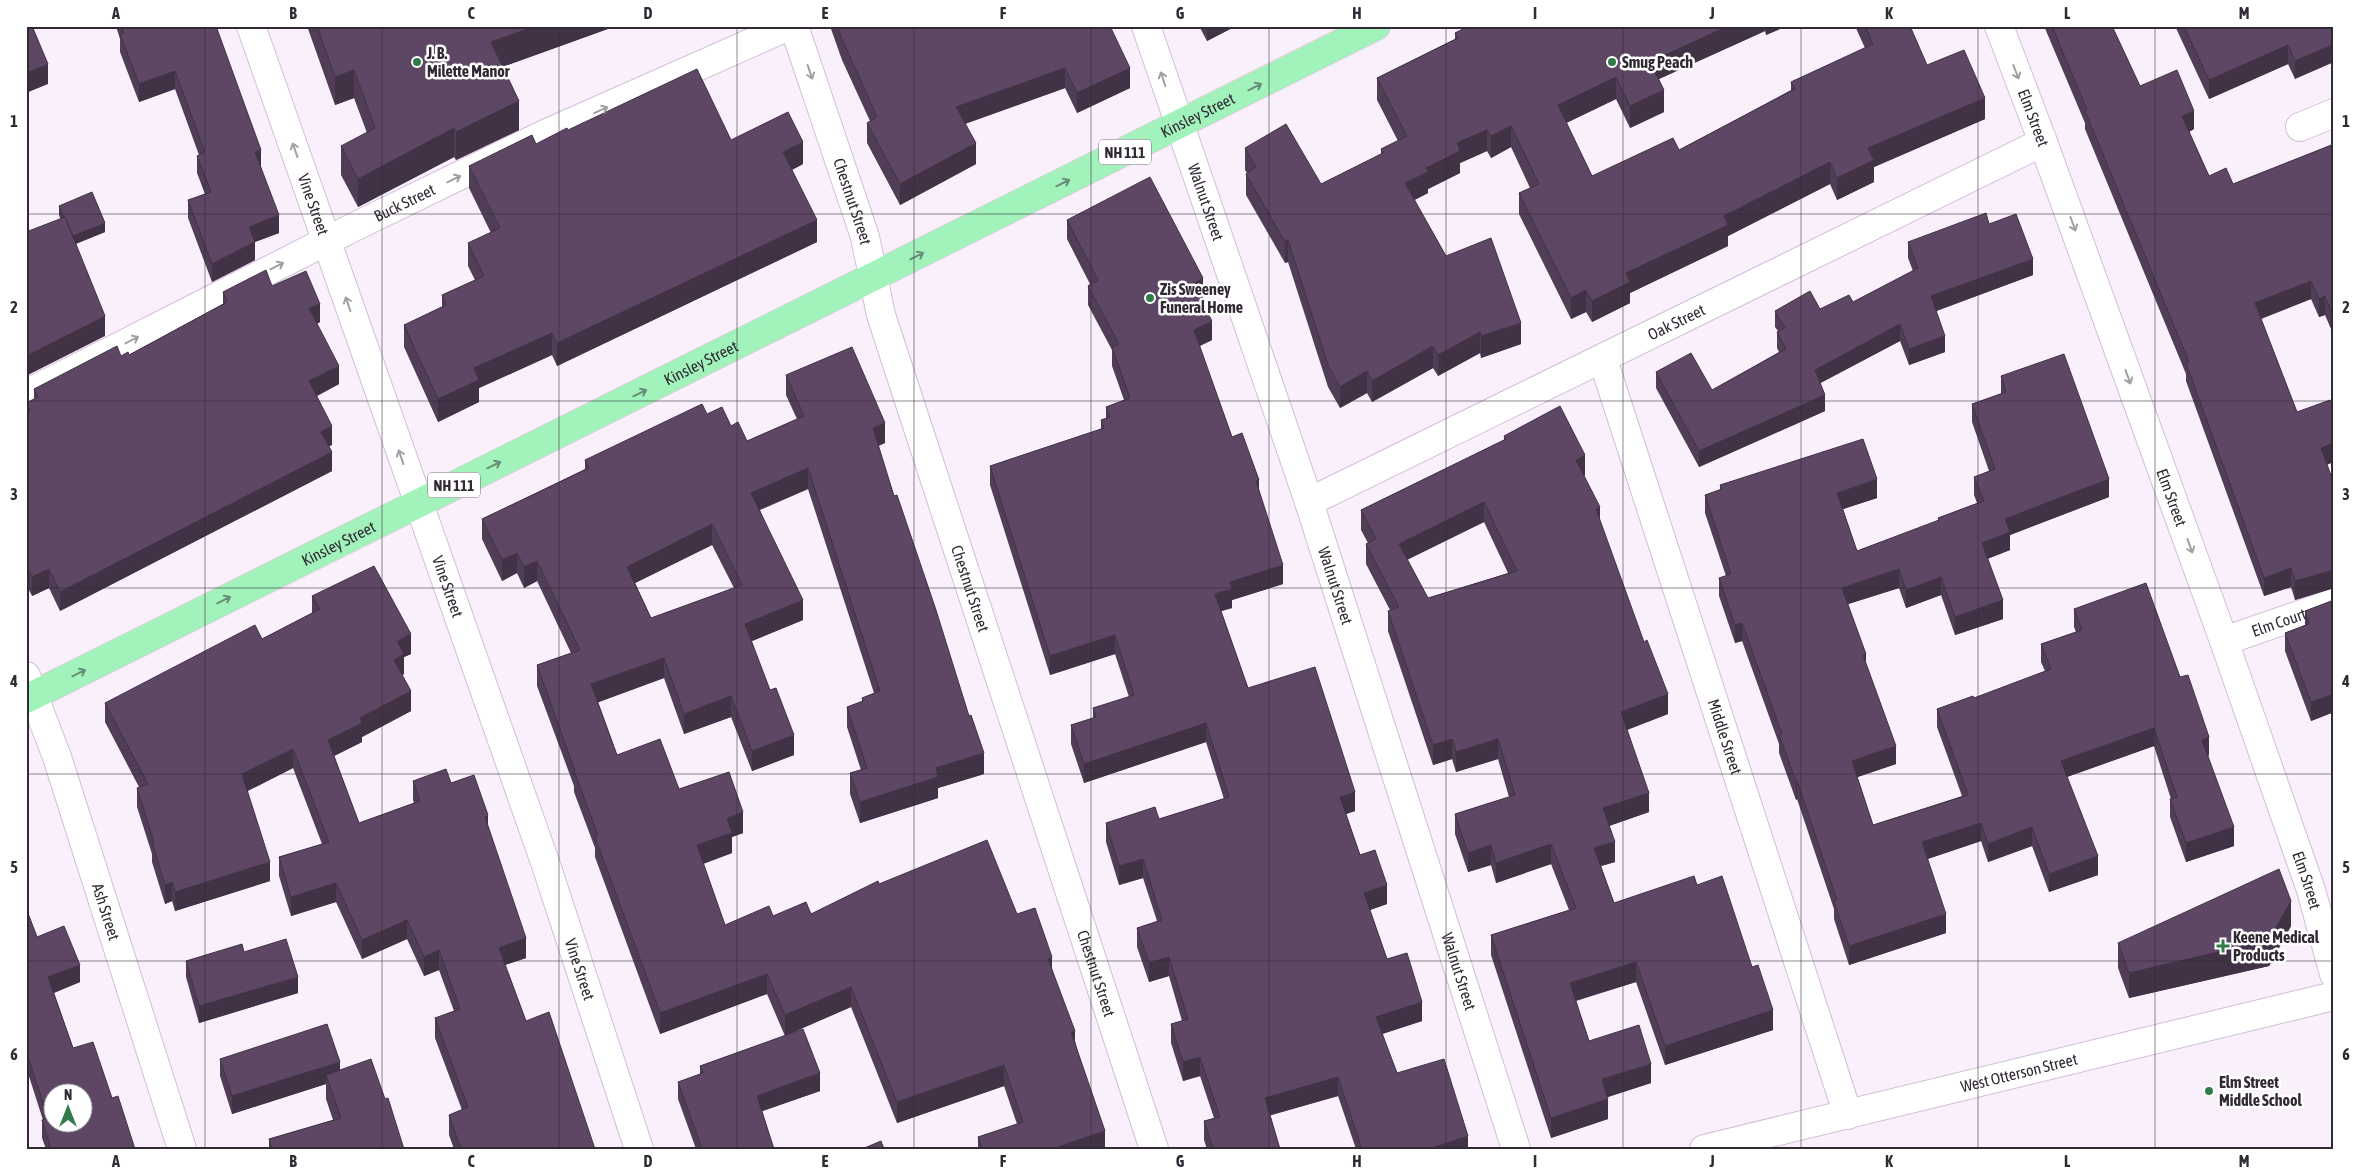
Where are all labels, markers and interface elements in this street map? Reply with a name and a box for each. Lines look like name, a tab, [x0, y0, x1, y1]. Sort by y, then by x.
text: A	[111, 4, 120, 22]
text: B	[289, 4, 297, 22]
text: C	[467, 4, 475, 22]
text: D	[644, 4, 653, 22]
text: E	[822, 4, 829, 22]
text: F	[1000, 4, 1007, 22]
text: G	[1176, 4, 1185, 22]
text: H	[1352, 4, 1362, 22]
text: I	[1533, 4, 1537, 22]
text: J	[1708, 4, 1715, 22]
text: K	[1885, 4, 1893, 22]
text: L	[2064, 4, 2071, 22]
text: M	[2239, 4, 2249, 22]
place label: J. B. Milette Manor	[426, 44, 510, 80]
place label: Smug Peach	[1622, 53, 1693, 71]
marker: J. B. Milette Manor	[411, 56, 423, 68]
marker: Smug Peach	[1606, 56, 1618, 68]
one-way arrow	[806, 64, 815, 80]
one-way arrow	[2012, 64, 2021, 79]
one-way arrow	[1158, 72, 1168, 88]
one-way arrow	[1247, 82, 1262, 91]
street label: Elm Street	[2015, 86, 2053, 149]
street label: Kinsley Street	[1158, 89, 1238, 141]
one-way arrow	[593, 104, 608, 114]
text: 1	[10, 112, 18, 130]
text: 1	[2342, 112, 2350, 130]
road number: NH 111	[1099, 140, 1151, 164]
one-way arrow	[289, 143, 299, 159]
street label: Chestnut Street	[830, 156, 875, 246]
street label: Walnut Street	[1185, 161, 1228, 243]
street label: Vine Street	[295, 171, 333, 238]
one-way arrow	[446, 174, 461, 183]
one-way arrow	[1055, 178, 1070, 187]
street label: Buck Street	[371, 180, 438, 225]
one-way arrow	[2069, 216, 2078, 231]
one-way arrow	[909, 250, 924, 260]
one-way arrow	[269, 261, 284, 270]
place label: Zis Sweeney Funeral Home	[1160, 280, 1243, 316]
marker: Zis Sweeney Funeral Home	[1144, 292, 1156, 304]
one-way arrow	[343, 296, 352, 312]
text: 2	[10, 298, 18, 316]
text: 2	[2342, 298, 2350, 316]
street label: Oak Street	[1645, 300, 1708, 343]
one-way arrow	[124, 335, 139, 344]
street label: Kinsley Street	[661, 337, 741, 389]
one-way arrow	[2124, 369, 2133, 384]
one-way arrow	[632, 388, 647, 397]
one-way arrow	[396, 450, 405, 466]
one-way arrow	[487, 460, 502, 470]
street label: Elm Street	[2153, 466, 2191, 529]
road number: NH 111	[428, 472, 480, 498]
text: 3	[10, 485, 18, 503]
text: 3	[2342, 485, 2350, 503]
street label: Kinsley Street	[298, 517, 379, 569]
one-way arrow	[2186, 538, 2195, 553]
street label: Chestnut Street	[948, 543, 993, 634]
street label: Walnut Street	[1315, 545, 1357, 627]
street label: Vine Street	[429, 553, 467, 620]
one-way arrow	[216, 595, 231, 604]
street label: Elm Court	[2249, 604, 2309, 640]
one-way arrow	[71, 668, 86, 678]
text: 4	[9, 672, 18, 690]
text: 4	[2341, 672, 2350, 690]
street label: Middle Street	[1705, 697, 1746, 777]
street label: Elm Street	[2289, 849, 2325, 911]
text: 5	[10, 858, 18, 876]
text: 5	[2342, 858, 2350, 876]
street label: Ash Street	[89, 881, 124, 943]
street label: Chestnut Street	[1074, 928, 1119, 1019]
place label: Keene Medical Products	[2233, 928, 2320, 964]
street label: Walnut Street	[1438, 930, 1480, 1013]
street label: Vine Street	[562, 936, 599, 1003]
marker: Keene Medical Products	[2217, 940, 2229, 952]
text: 6	[10, 1045, 18, 1063]
text: 6	[2342, 1045, 2350, 1063]
street label: West Otterson Street	[1959, 1050, 2079, 1095]
place label: Elm Street Middle School	[2219, 1073, 2303, 1109]
north arrow	[42, 1082, 92, 1132]
marker: Elm Street Middle School	[2203, 1085, 2215, 1097]
text: N	[64, 1087, 72, 1103]
text: A	[111, 1152, 120, 1170]
text: B	[289, 1152, 297, 1170]
text: C	[467, 1152, 475, 1170]
text: D	[644, 1152, 653, 1170]
text: E	[822, 1152, 829, 1170]
text: F	[1000, 1152, 1007, 1170]
text: G	[1176, 1152, 1185, 1170]
text: H	[1352, 1152, 1362, 1170]
text: I	[1533, 1152, 1537, 1170]
text: J	[1708, 1152, 1715, 1170]
text: K	[1885, 1152, 1893, 1170]
text: L	[2064, 1152, 2071, 1170]
text: M	[2239, 1152, 2249, 1170]

